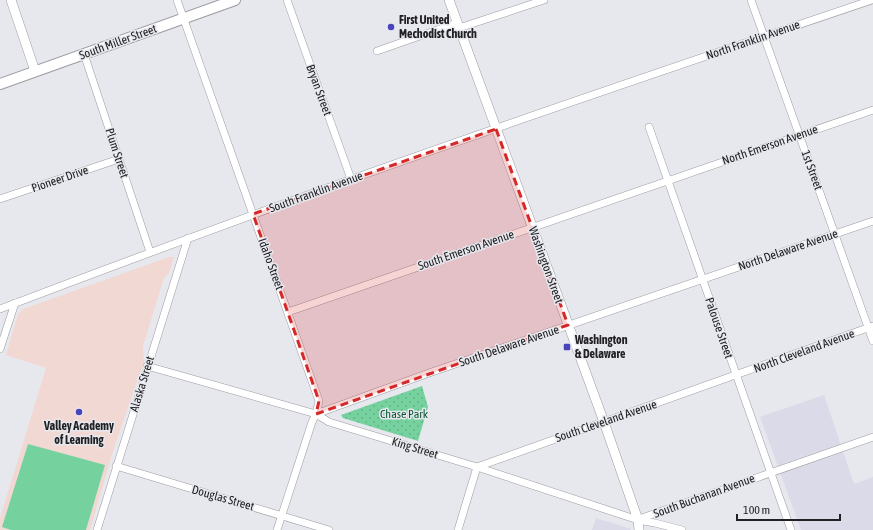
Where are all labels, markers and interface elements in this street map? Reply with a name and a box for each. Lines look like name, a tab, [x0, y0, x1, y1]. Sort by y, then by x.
place label: First United Mechodist Church	[399, 13, 477, 41]
street label: North Franklin Avenue	[704, 17, 802, 63]
street label: South Miller Street	[77, 21, 159, 62]
marker: First United Mechodist Church	[386, 22, 396, 32]
street label: Bryan Street	[303, 62, 335, 118]
street label: North Emerson Avenue	[720, 122, 820, 168]
street label: Plum Street	[102, 126, 132, 180]
street label: 1st Street	[798, 148, 826, 192]
street label: Pioneer Drive	[30, 163, 90, 195]
street label: South Franklin Avenue	[267, 169, 365, 215]
street label: Washington Street	[526, 225, 567, 306]
street label: North Delaware Avenue	[736, 226, 840, 274]
street label: South Emerson Avenue	[416, 227, 516, 273]
street label: Idaho Street	[255, 236, 287, 292]
street label: Palouse Street	[702, 296, 736, 361]
street label: South Delaware Avenue	[457, 322, 561, 370]
street label: North Cleveland Avenue	[752, 326, 856, 376]
place label: Washington & Delaware	[574, 333, 628, 361]
marker: Washington & Delaware	[562, 342, 572, 352]
street label: Alaska Street	[127, 354, 157, 414]
street label: South Cleveland Avenue	[553, 397, 659, 445]
marker: Valley Academy of Learning	[74, 407, 84, 417]
park label: Chase Park	[380, 407, 429, 421]
place label: Valley Academy of Learning	[43, 419, 114, 447]
street label: King Street	[390, 434, 440, 462]
street label: South Buchanan Avenue	[651, 471, 757, 521]
street label: Douglas Street	[190, 482, 256, 514]
scale bar	[737, 496, 840, 522]
text: 100 m	[743, 503, 770, 517]

